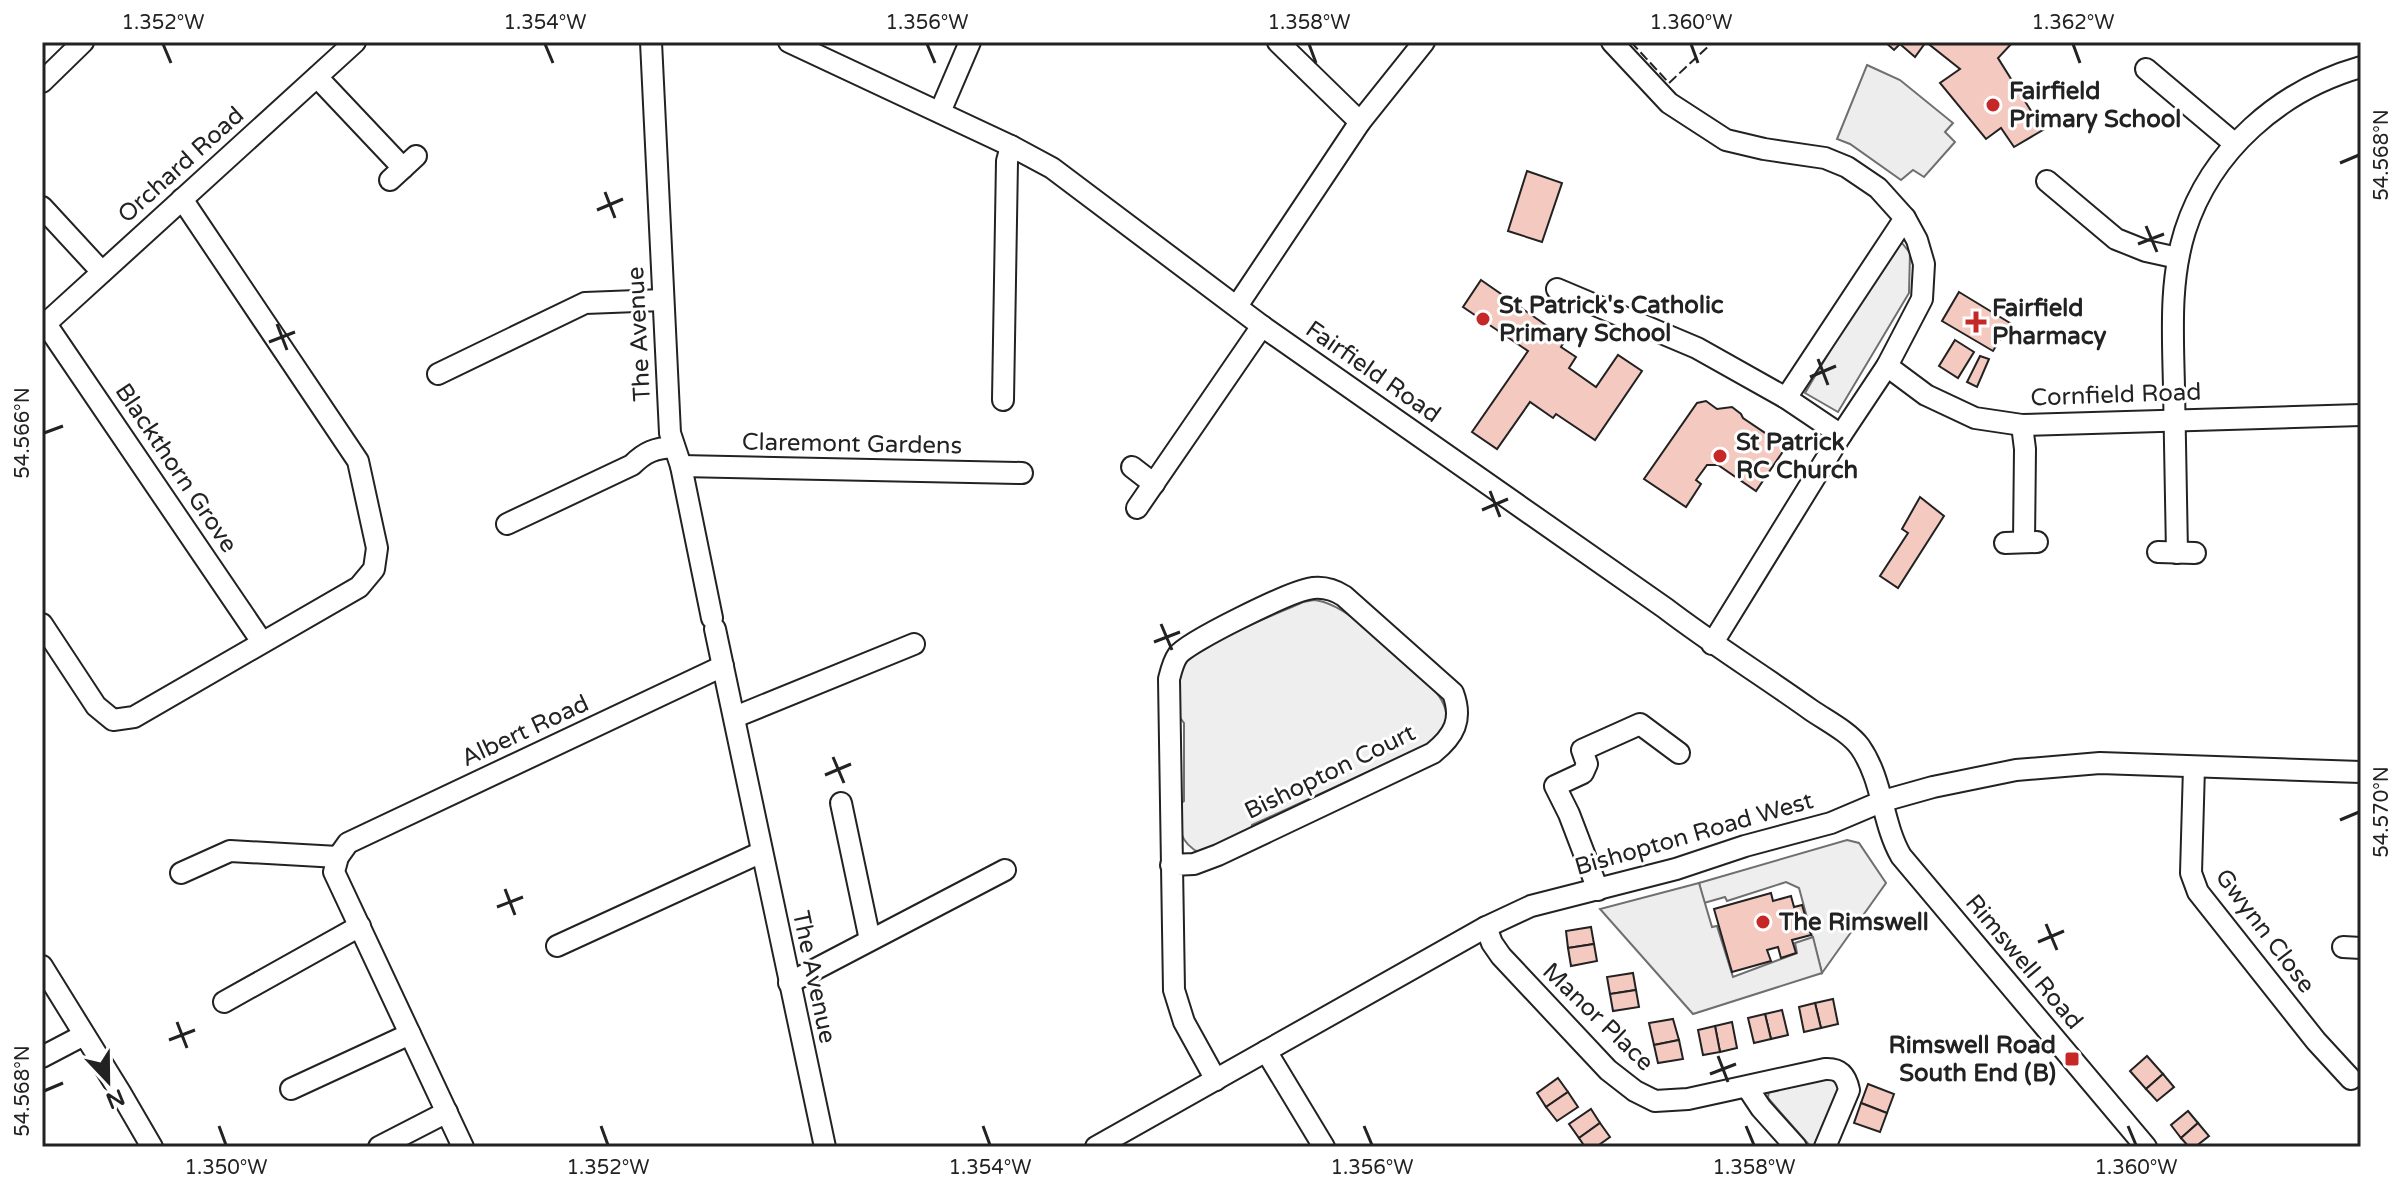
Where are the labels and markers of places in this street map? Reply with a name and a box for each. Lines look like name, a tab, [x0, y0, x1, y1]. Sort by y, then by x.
place label: Fairfield Primary School	[2009, 77, 2181, 134]
marker: Fairfield Primary School	[1984, 96, 2002, 114]
place label: St Patrick's Catholic Primary School	[1499, 291, 1724, 348]
place label: Fairfield Pharmacy	[1992, 294, 2107, 351]
marker: St Patrick's Catholic Primary School	[1474, 310, 1492, 328]
marker: Fairfield Pharmacy	[1967, 313, 1985, 331]
place label: St Patrick RC Church	[1736, 428, 1858, 485]
marker: St Patrick RC Church	[1711, 447, 1729, 465]
place label: The Rimswell	[1778, 908, 1929, 937]
marker: The Rimswell	[1754, 913, 1772, 931]
place label: Rimswell Road South End (B)	[1889, 1031, 2056, 1088]
marker: Rimswell Road South End (B)	[2063, 1050, 2081, 1068]

